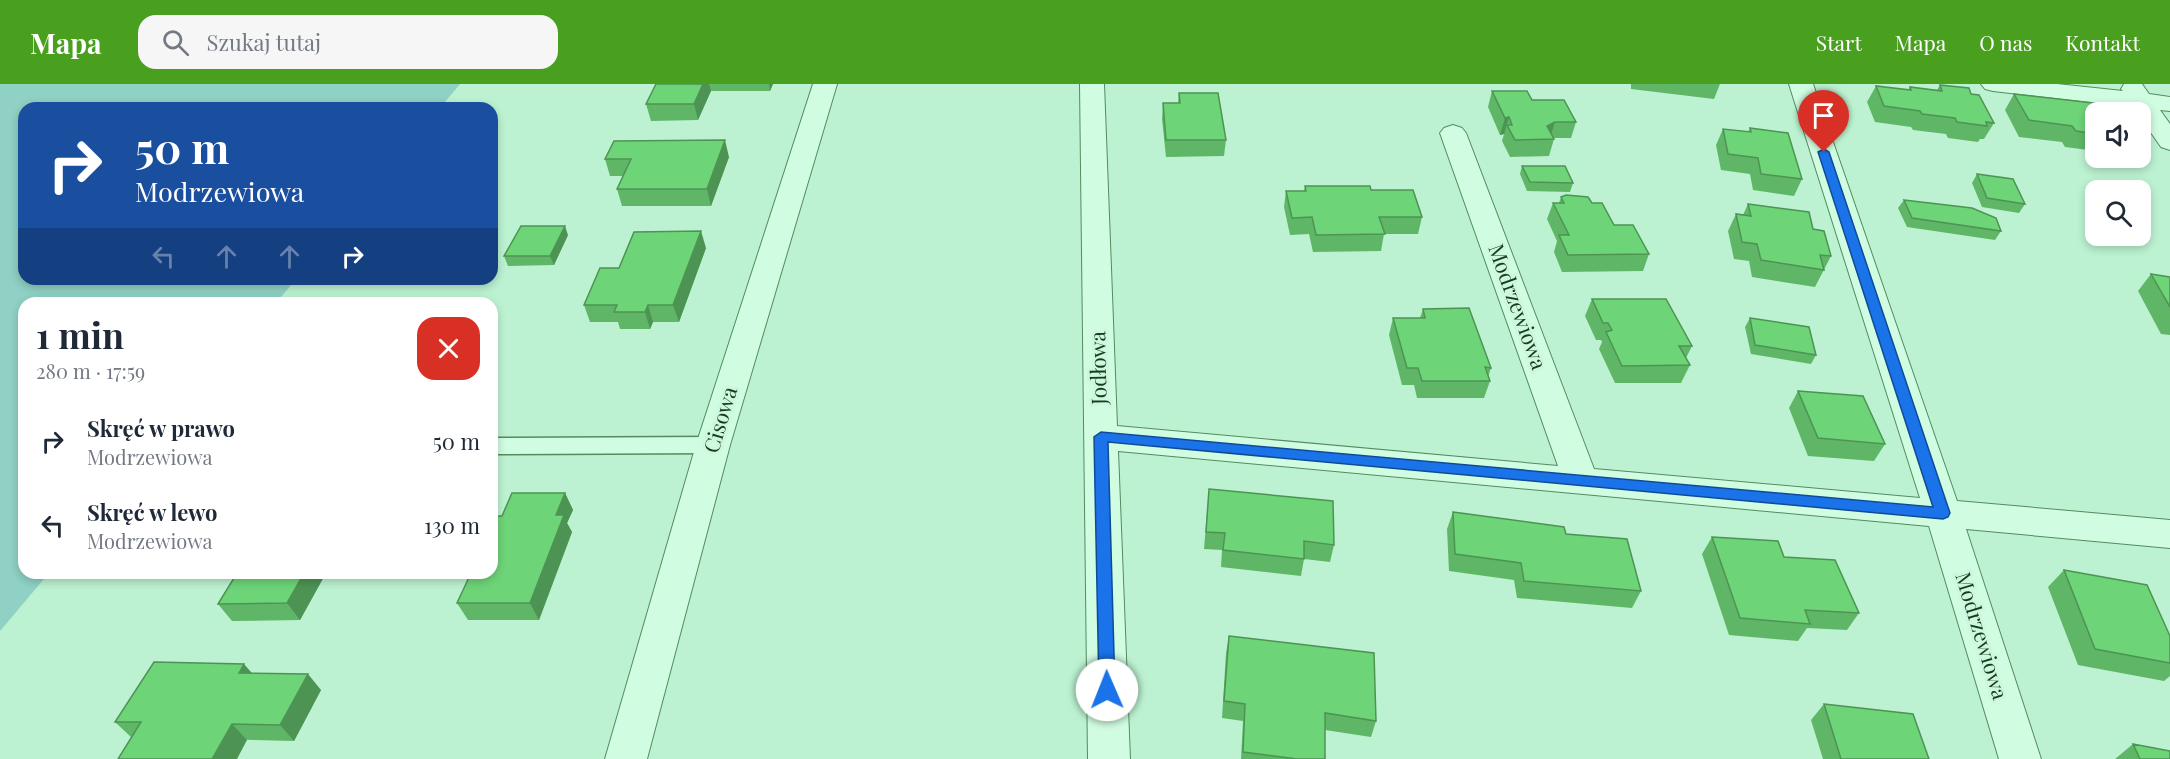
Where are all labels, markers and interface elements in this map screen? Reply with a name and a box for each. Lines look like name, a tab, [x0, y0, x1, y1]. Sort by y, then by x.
search box	[138, 15, 558, 69]
text: Mapa	[30, 24, 102, 61]
icon: search	[159, 26, 192, 59]
text: Szukaj tutaj	[207, 27, 321, 57]
text: Start	[1816, 28, 1862, 56]
text: Mapa	[1895, 28, 1946, 56]
text: O nas	[1979, 28, 2032, 56]
text: Kontakt	[2065, 28, 2140, 56]
pin	[1798, 90, 1849, 152]
icon: arrive	[1807, 99, 1840, 132]
map controls	[2085, 102, 2151, 246]
button: sound	[2085, 102, 2151, 168]
text: 50 m	[135, 119, 229, 175]
icon: right	[36, 126, 114, 204]
text: Modrzewiowa	[135, 173, 304, 209]
button: search	[2085, 180, 2151, 246]
icon: left	[147, 240, 180, 273]
icon: ahead	[210, 240, 243, 273]
icon: ahead	[273, 240, 306, 273]
icon: right	[336, 240, 369, 273]
street label: Modrzewiowa	[1483, 240, 1555, 373]
text: 1 min	[36, 310, 124, 358]
button: close	[417, 317, 480, 380]
street label: Jodłowa	[1082, 330, 1112, 406]
text: 280 m · 17:59	[36, 357, 145, 384]
street label: Cisowa	[696, 382, 743, 456]
text: Skręć w prawo	[87, 413, 235, 443]
icon: right	[36, 425, 69, 458]
text: 50 m	[433, 426, 480, 456]
text: Modrzewiowa	[87, 443, 212, 470]
text: Skręć w lewo	[87, 497, 218, 527]
icon: left	[36, 509, 69, 542]
text: 130 m	[424, 510, 480, 540]
text: Modrzewiowa	[87, 527, 212, 554]
street label: Modrzewiowa	[1950, 568, 2016, 703]
position arrow	[1075, 658, 1139, 722]

